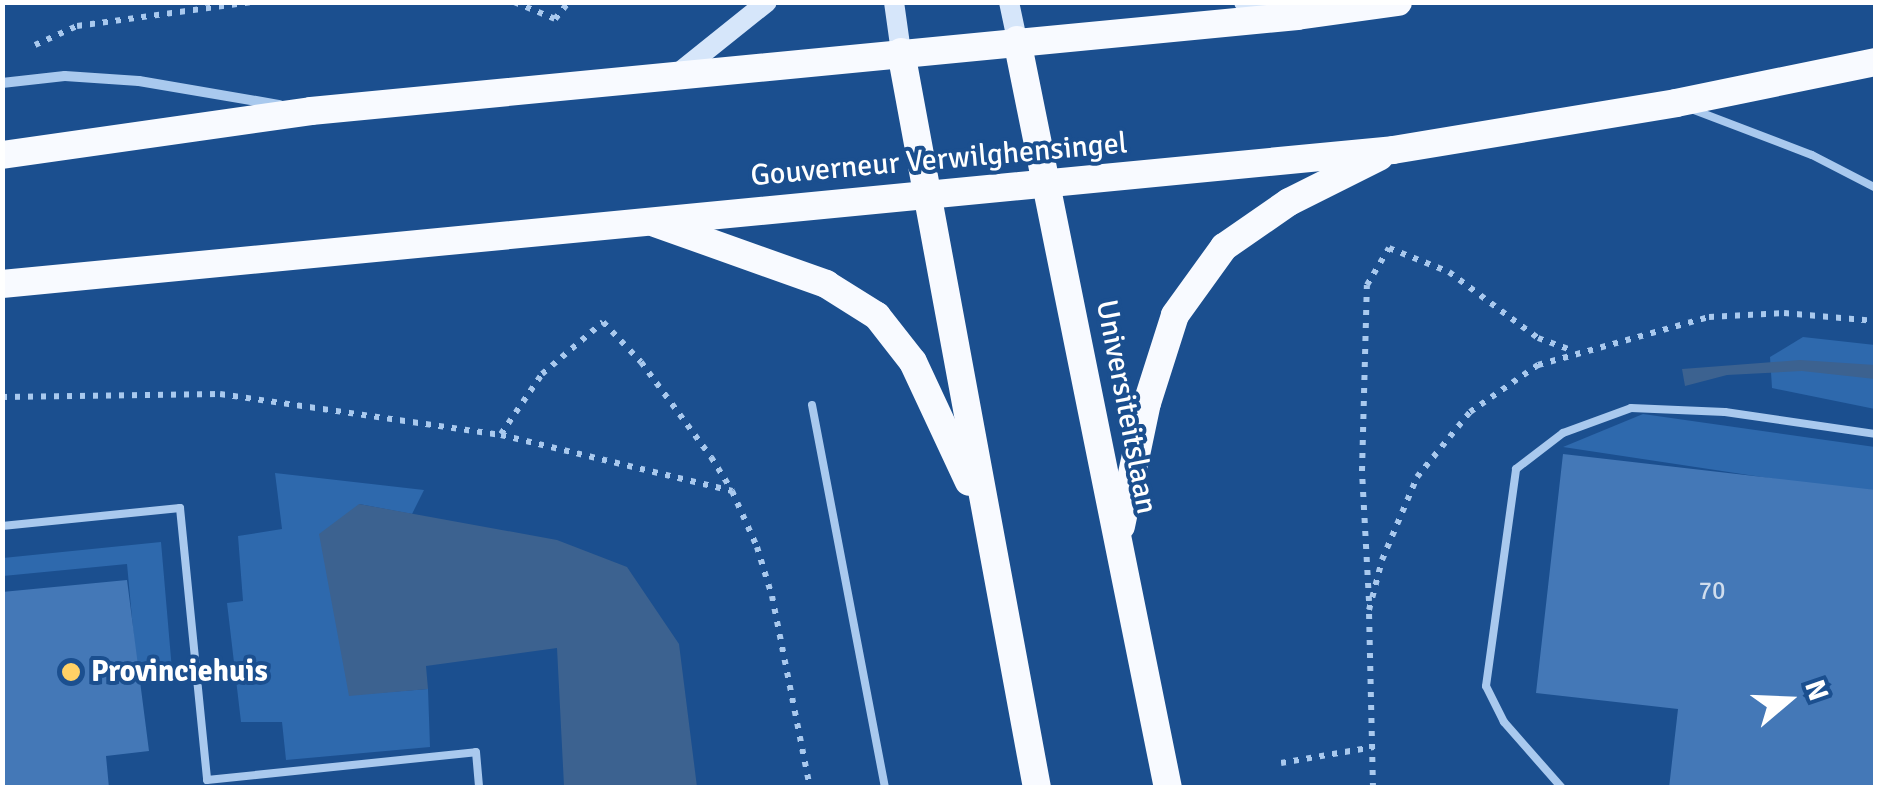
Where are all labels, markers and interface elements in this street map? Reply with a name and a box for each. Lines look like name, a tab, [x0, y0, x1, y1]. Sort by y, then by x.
street label: Gouverneur Verwilghensingel	[749, 126, 1129, 194]
street label: Universiteitslaan	[1088, 297, 1164, 517]
house number: 70	[1699, 576, 1725, 606]
north arrow	[1738, 650, 1838, 750]
place label: Provinciehuis	[91, 654, 268, 690]
marker: Provinciehuis	[60, 661, 82, 683]
text: N	[1797, 675, 1836, 705]

